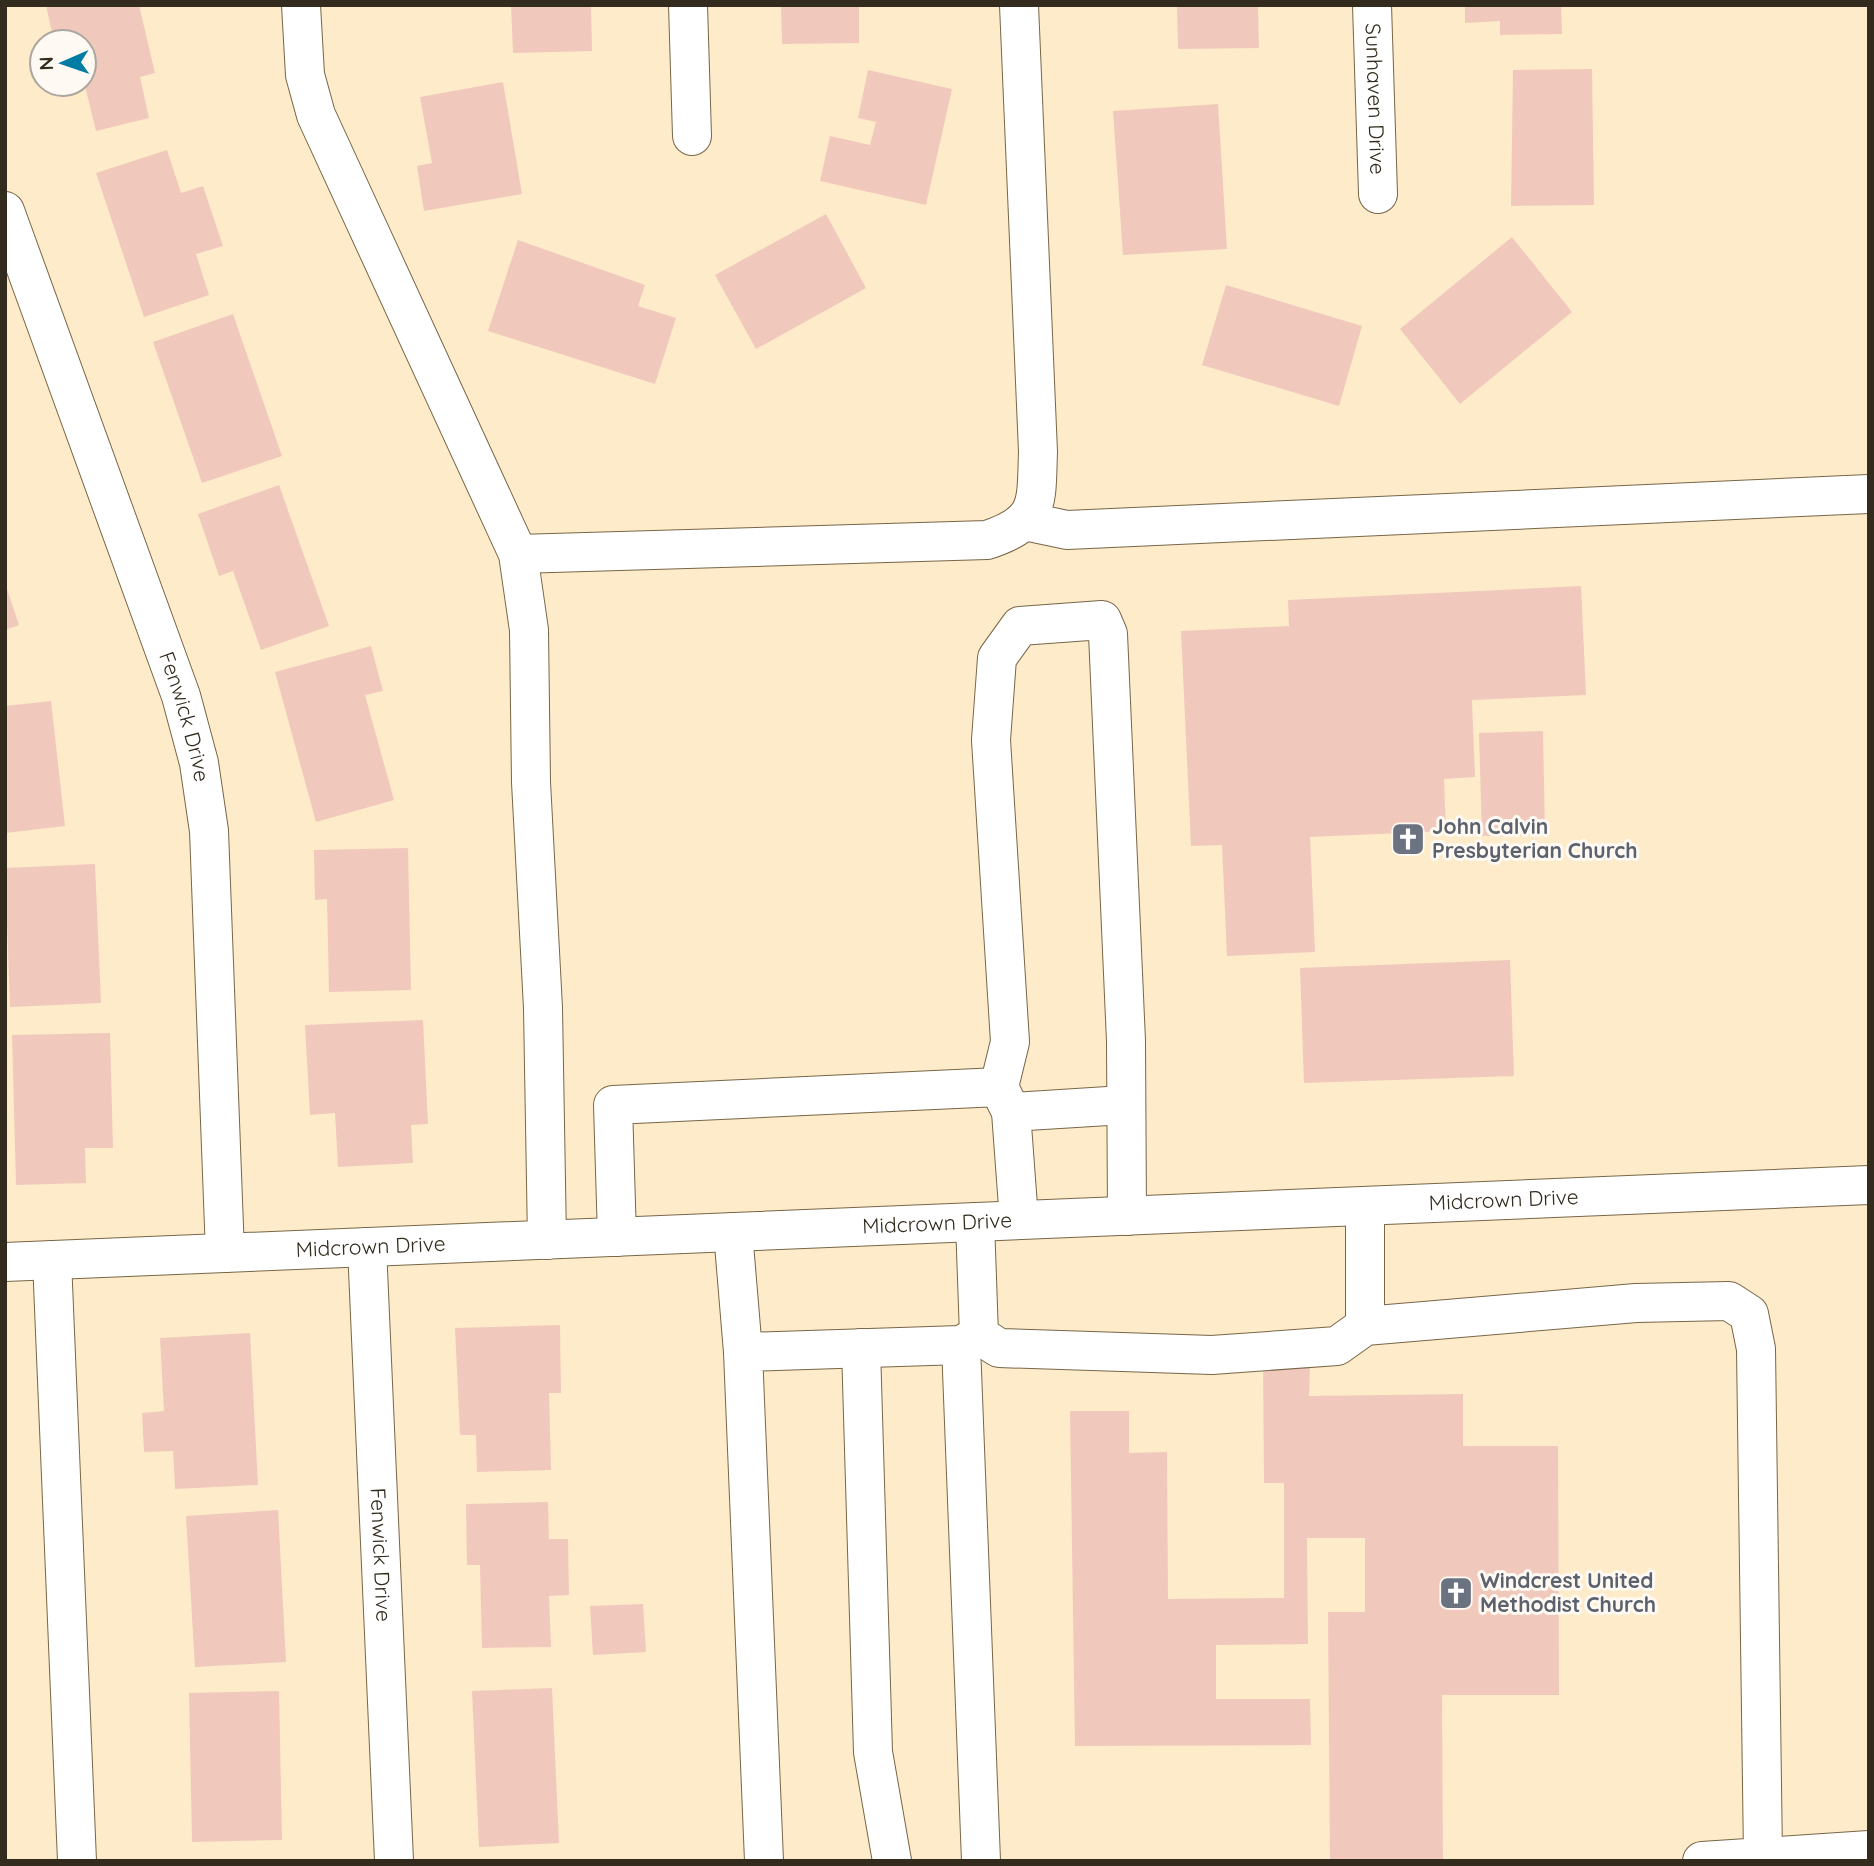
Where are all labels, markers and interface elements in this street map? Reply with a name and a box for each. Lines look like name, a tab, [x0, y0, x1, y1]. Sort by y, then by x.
street label: Sunhaven Drive	[1361, 23, 1391, 175]
north arrow	[28, 28, 98, 98]
text: N	[34, 56, 58, 71]
street label: Fenwick Drive	[154, 648, 216, 783]
place label: John Calvin Presbyterian Church	[1432, 813, 1638, 863]
church icon: John Calvin Presbyterian Church	[1389, 820, 1427, 858]
street label: Midcrown Drive	[1428, 1183, 1579, 1215]
street label: Midcrown Drive	[862, 1206, 1013, 1239]
street label: Midcrown Drive	[295, 1230, 446, 1262]
street label: Fenwick Drive	[366, 1487, 397, 1622]
place label: Windcrest United Methodist Church	[1480, 1567, 1656, 1617]
church icon: Windcrest United Methodist Church	[1437, 1574, 1475, 1612]

